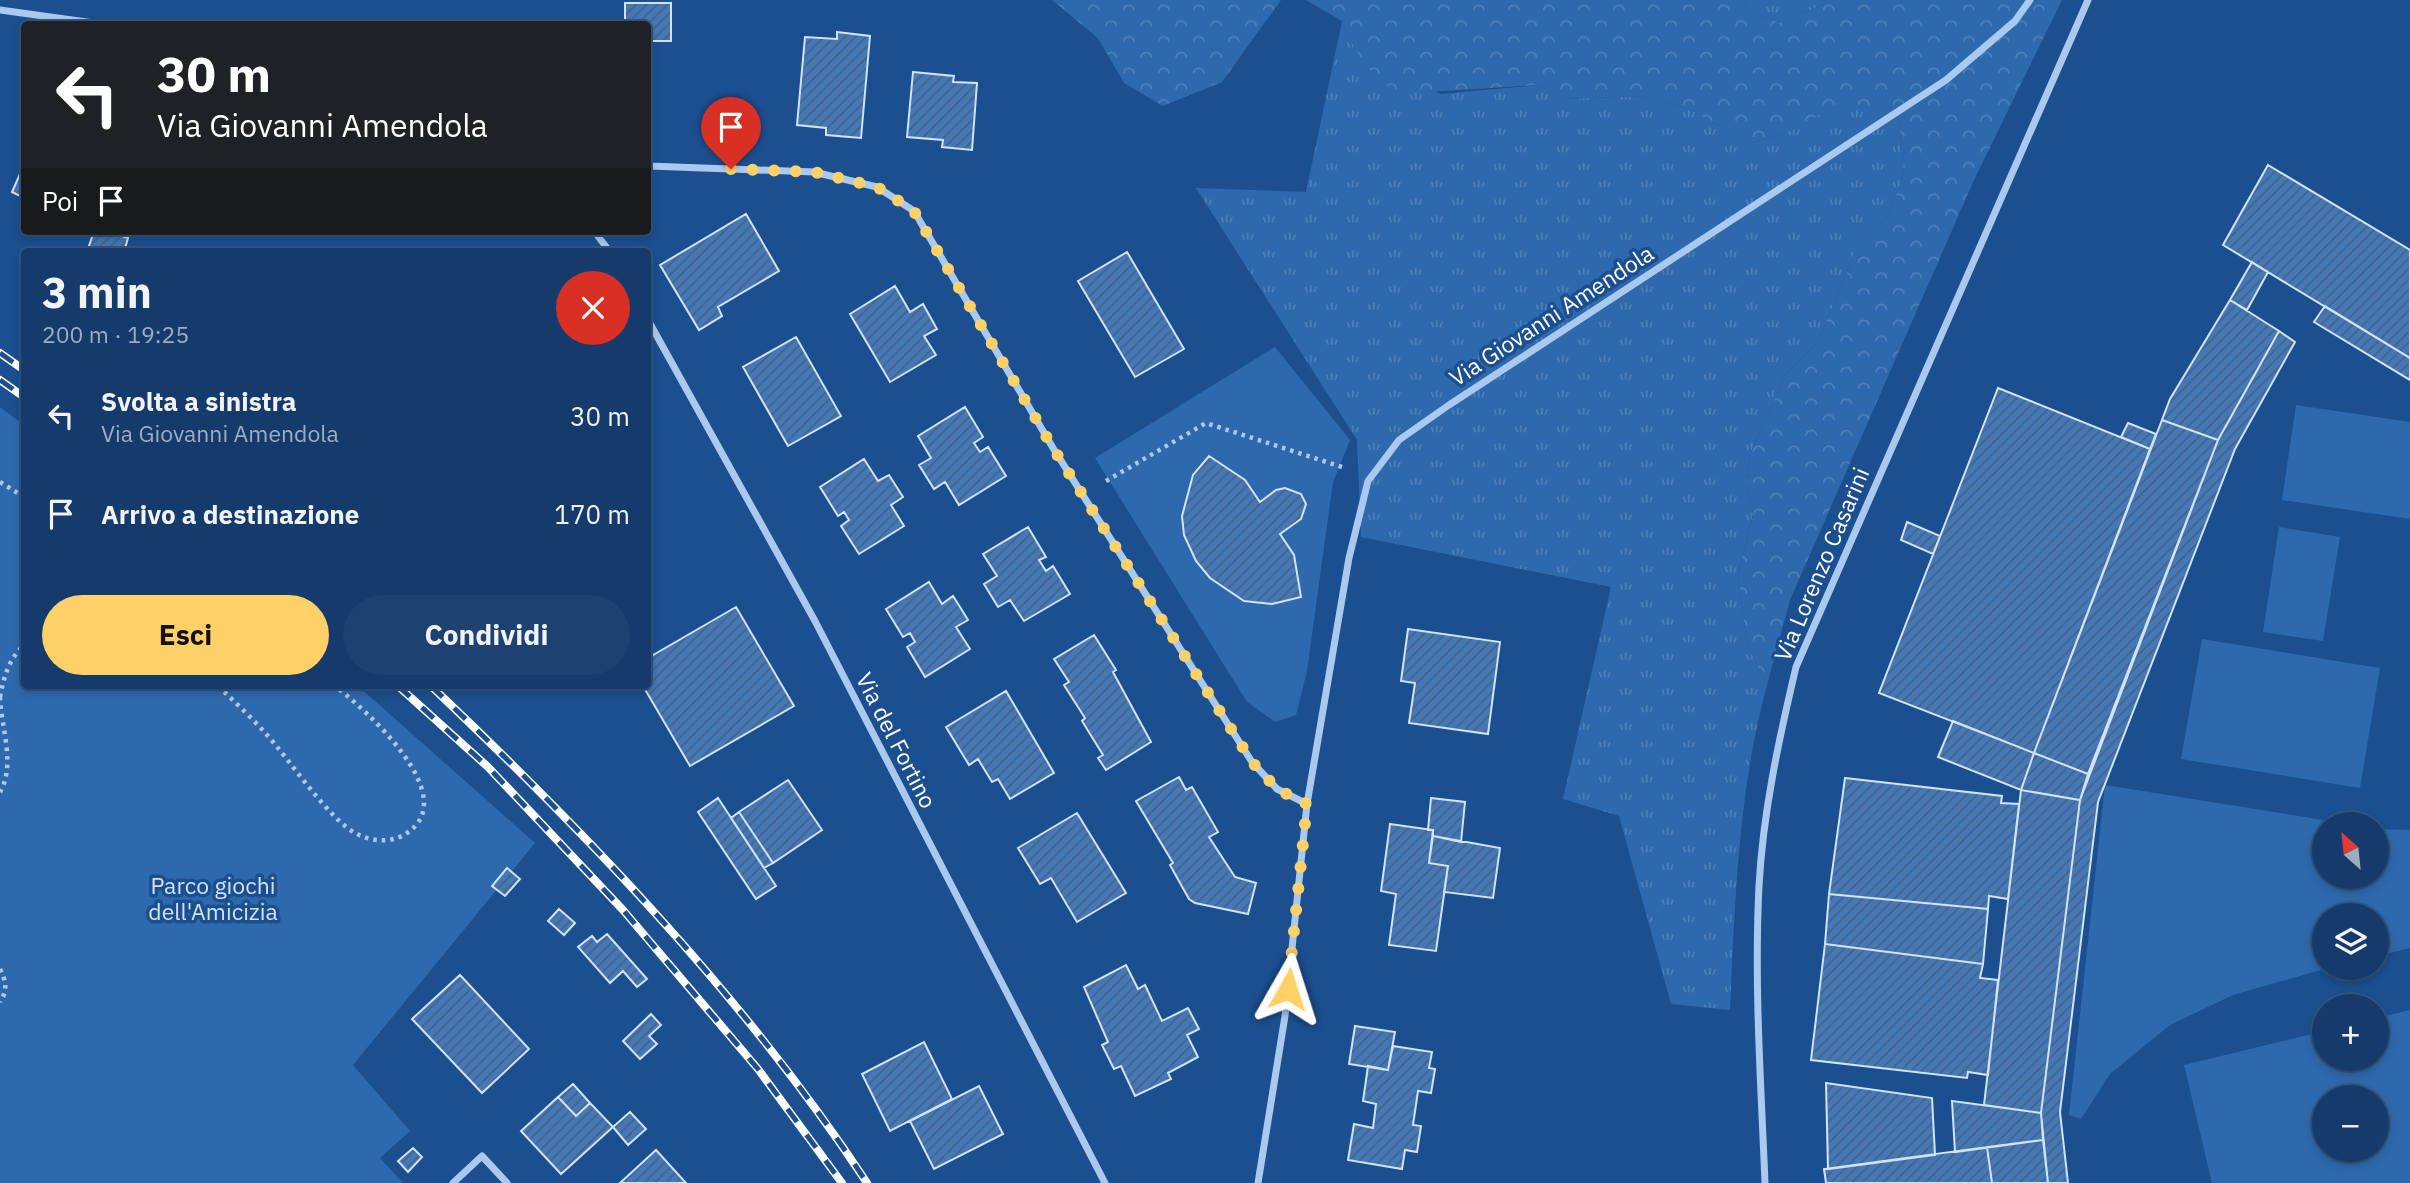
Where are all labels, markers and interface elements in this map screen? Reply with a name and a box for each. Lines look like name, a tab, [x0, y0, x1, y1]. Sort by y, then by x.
text: 30 m	[157, 42, 271, 105]
icon: left	[42, 49, 133, 140]
pin	[701, 97, 761, 169]
text: Via Giovanni Amendola	[157, 104, 488, 146]
icon: arrive	[712, 108, 750, 146]
icon: arrive	[92, 182, 130, 220]
text: Poi	[42, 184, 78, 218]
street label: Via Giovanni Amendola	[1443, 238, 1659, 392]
text: 3 min	[42, 265, 152, 320]
button: close	[556, 271, 630, 345]
text: 200 m · 19:25	[42, 319, 189, 349]
text: Svolta a sinistra	[101, 384, 297, 418]
icon: left	[42, 397, 80, 435]
text: 30 m	[570, 399, 630, 433]
text: Via Giovanni Amendola	[101, 418, 339, 448]
street label: Via Lorenzo Casarini	[1767, 463, 1875, 665]
icon: arrive	[42, 495, 80, 533]
text: Arrivo a destinazione	[101, 497, 359, 531]
text: 170 m	[554, 497, 630, 531]
button: Esci	[42, 595, 329, 675]
button: Condividi	[343, 595, 630, 675]
street label: Via del Fortino	[850, 667, 944, 813]
north arrow	[2312, 812, 2389, 889]
map controls	[2312, 812, 2389, 1162]
park label: Parco giochi dell'Amicizia	[148, 870, 278, 926]
button: layers	[2312, 903, 2389, 980]
position arrow	[1251, 952, 1325, 1026]
button: +	[2312, 994, 2389, 1071]
button: −	[2312, 1085, 2389, 1162]

